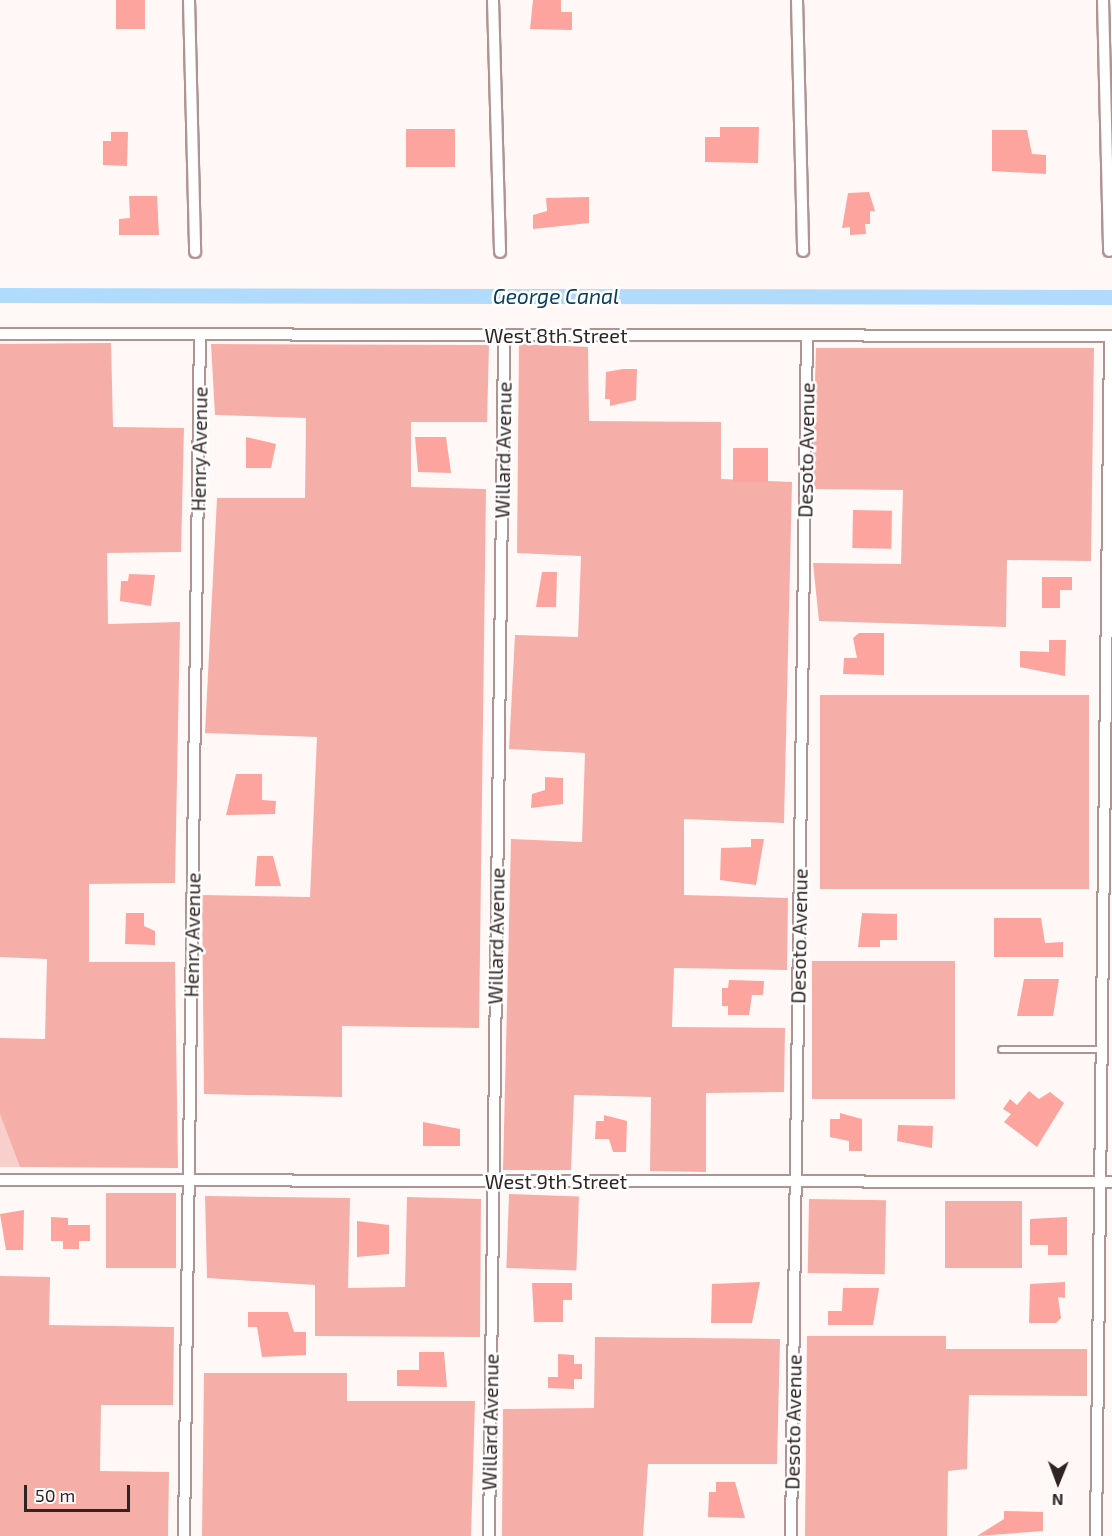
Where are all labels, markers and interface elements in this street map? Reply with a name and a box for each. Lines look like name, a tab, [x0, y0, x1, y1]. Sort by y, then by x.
water label: George Canal	[493, 283, 619, 309]
street label: West 8th Street	[485, 323, 627, 347]
street label: Willard Avenue	[490, 381, 516, 519]
street label: Desoto Avenue	[793, 382, 819, 518]
street label: Henry Avenue	[186, 386, 212, 512]
street label: Willard Avenue	[483, 867, 509, 1005]
street label: Desoto Avenue	[786, 868, 812, 1004]
street label: Henry Avenue	[179, 872, 205, 998]
street label: West 9th Street	[485, 1169, 627, 1193]
street label: Willard Avenue	[477, 1353, 503, 1491]
street label: Desoto Avenue	[780, 1354, 806, 1490]
north arrow	[1028, 1452, 1088, 1512]
scale bar	[27, 1473, 134, 1511]
text: 50 m	[35, 1484, 75, 1506]
text: N	[1052, 1491, 1064, 1510]

